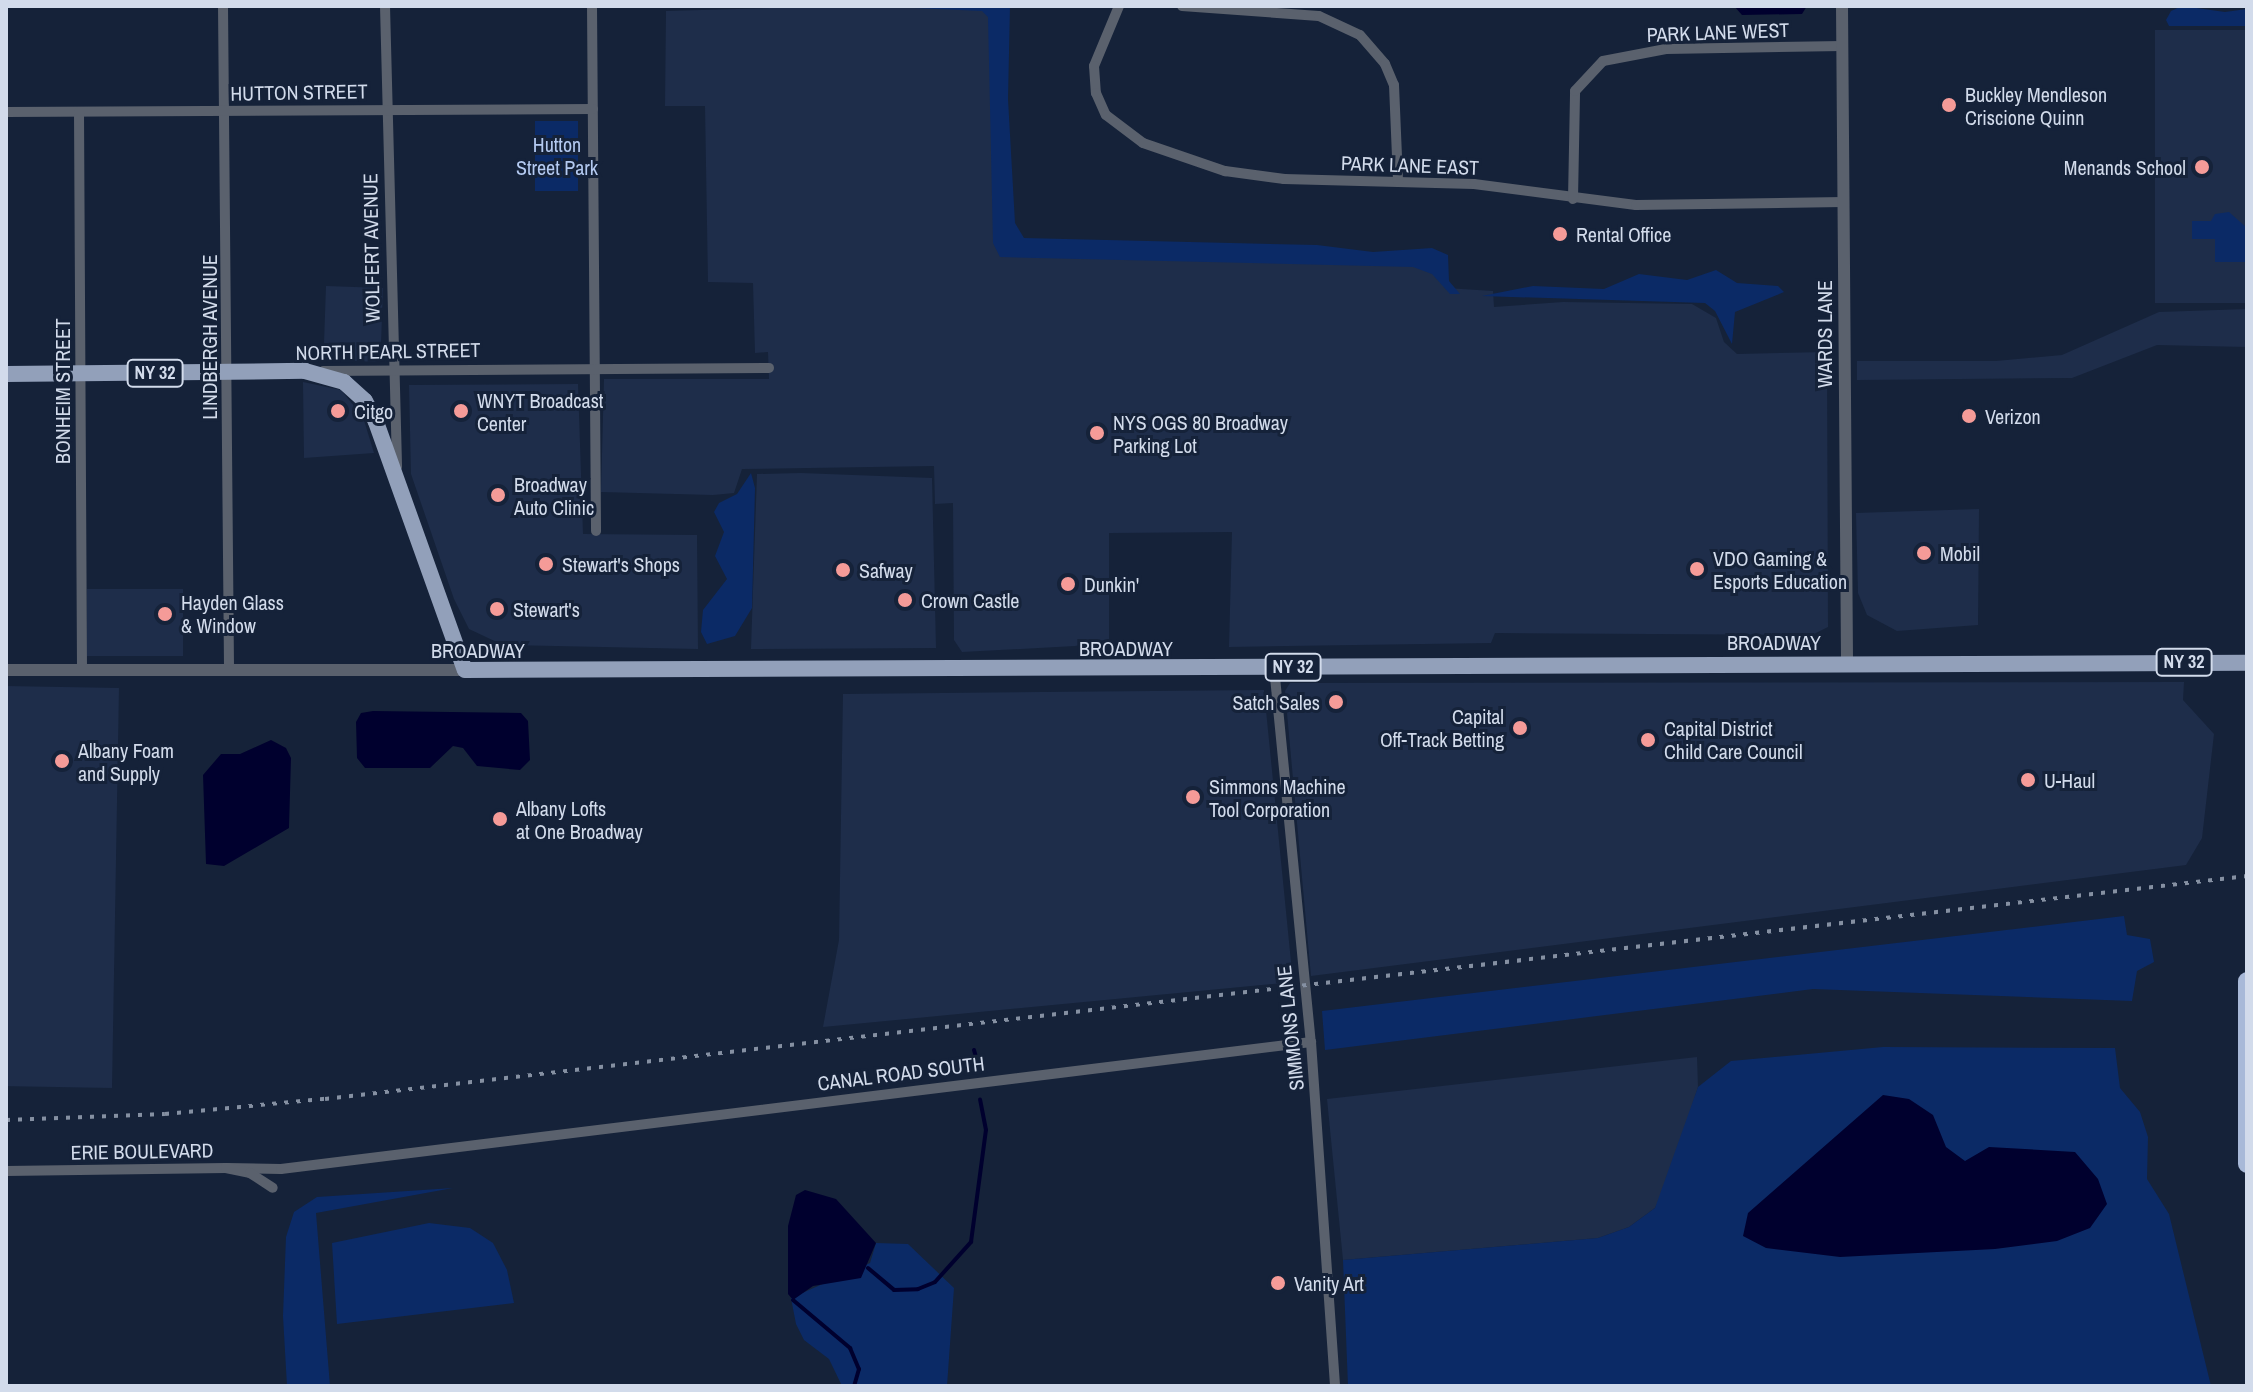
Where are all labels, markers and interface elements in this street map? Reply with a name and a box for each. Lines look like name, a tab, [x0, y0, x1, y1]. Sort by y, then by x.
street label: PARK LANE WEST	[1646, 18, 1790, 46]
street label: HUTTON STREET	[230, 79, 368, 105]
place label: Buckley Mendleson Criscione Quinn	[1965, 82, 2107, 129]
marker: Buckley Mendleson Criscione Quinn	[1940, 96, 1958, 114]
park label: Hutton Street Park	[516, 132, 598, 179]
street label: PARK LANE EAST	[1340, 151, 1480, 179]
place label: Menands School	[2064, 155, 2186, 179]
marker: Menands School	[2193, 158, 2211, 176]
street label: WOLFERT AVENUE	[358, 172, 384, 324]
place label: Rental Office	[1576, 222, 1671, 246]
marker: Rental Office	[1551, 225, 1569, 243]
street label: LINDBERGH AVENUE	[197, 254, 221, 420]
street label: WARDS LANE	[1812, 280, 1836, 388]
street label: BONHEIM STREET	[50, 318, 74, 464]
street label: NORTH PEARL STREET	[295, 337, 481, 365]
road number: NY 32	[125, 359, 185, 387]
place label: WNYT Broadcast Center	[477, 388, 604, 435]
place label: Citgo	[354, 399, 393, 423]
marker: Citgo	[329, 402, 347, 420]
marker: WNYT Broadcast Center	[452, 402, 470, 420]
place label: Verizon	[1985, 404, 2041, 428]
marker: Verizon	[1960, 407, 1978, 425]
place label: NYS OGS 80 Broadway Parking Lot	[1113, 410, 1288, 457]
marker: NYS OGS 80 Broadway Parking Lot	[1088, 424, 1106, 442]
place label: Broadway Auto Clinic	[514, 472, 594, 519]
marker: Broadway Auto Clinic	[489, 486, 507, 504]
place label: Mobil	[1940, 541, 1980, 565]
marker: Mobil	[1915, 544, 1933, 562]
place label: VDO Gaming & Esports Education	[1713, 546, 1847, 593]
place label: Stewart's Shops	[562, 552, 680, 576]
marker: Stewart's Shops	[537, 555, 555, 573]
place label: Safway	[859, 558, 913, 582]
marker: VDO Gaming & Esports Education	[1688, 560, 1706, 578]
marker: Safway	[834, 561, 852, 579]
place label: Dunkin'	[1084, 572, 1139, 596]
marker: Dunkin'	[1059, 575, 1077, 593]
place label: Crown Castle	[921, 588, 1019, 612]
place label: Hayden Glass & Window	[181, 590, 284, 637]
marker: Crown Castle	[896, 591, 914, 609]
place label: Stewart's	[513, 597, 580, 621]
marker: Stewart's	[488, 600, 506, 618]
marker: Hayden Glass & Window	[156, 605, 174, 623]
street label: BROADWAY	[1727, 630, 1821, 654]
street label: BROADWAY	[1079, 636, 1173, 660]
street label: BROADWAY	[431, 638, 525, 662]
road number: NY 32	[2154, 648, 2214, 676]
road number: NY 32	[1263, 653, 1323, 681]
place label: Satch Sales	[1232, 690, 1320, 714]
marker: Satch Sales	[1327, 693, 1345, 711]
place label: Capital Off-Track Betting	[1380, 704, 1504, 751]
place label: Capital District Child Care Council	[1664, 716, 1803, 763]
marker: Capital Off-Track Betting	[1511, 719, 1529, 737]
marker: Capital District Child Care Council	[1639, 731, 1657, 749]
place label: Albany Foam and Supply	[78, 738, 174, 785]
marker: Albany Foam and Supply	[53, 752, 71, 770]
place label: U-Haul	[2044, 768, 2095, 792]
marker: U-Haul	[2019, 771, 2037, 789]
place label: Simmons Machine Tool Corporation	[1209, 774, 1346, 821]
marker: Simmons Machine Tool Corporation	[1184, 788, 1202, 806]
place label: Albany Lofts at One Broadway	[516, 796, 643, 843]
marker: Albany Lofts at One Broadway	[491, 810, 509, 828]
street label: SIMMONS LANE	[1271, 964, 1309, 1092]
street label: CANAL ROAD SOUTH	[816, 1051, 986, 1095]
street label: ERIE BOULEVARD	[70, 1138, 214, 1164]
place label: Vanity Art	[1294, 1271, 1365, 1295]
marker: Vanity Art	[1269, 1274, 1287, 1292]

